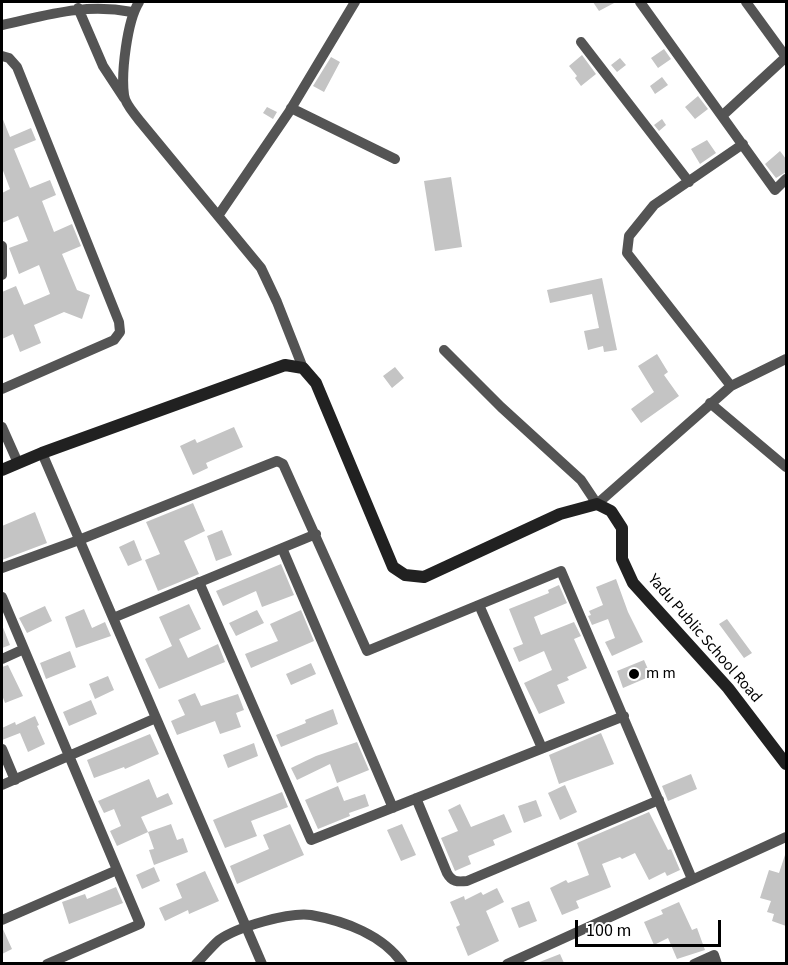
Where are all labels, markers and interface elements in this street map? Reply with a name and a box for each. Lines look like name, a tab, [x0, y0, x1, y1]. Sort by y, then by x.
street label: Yadu Public School Road	[643, 571, 765, 707]
place label: m m	[646, 664, 676, 684]
marker: m m	[627, 667, 641, 681]
scale bar	[578, 908, 724, 946]
text: 100 m	[586, 918, 631, 943]

